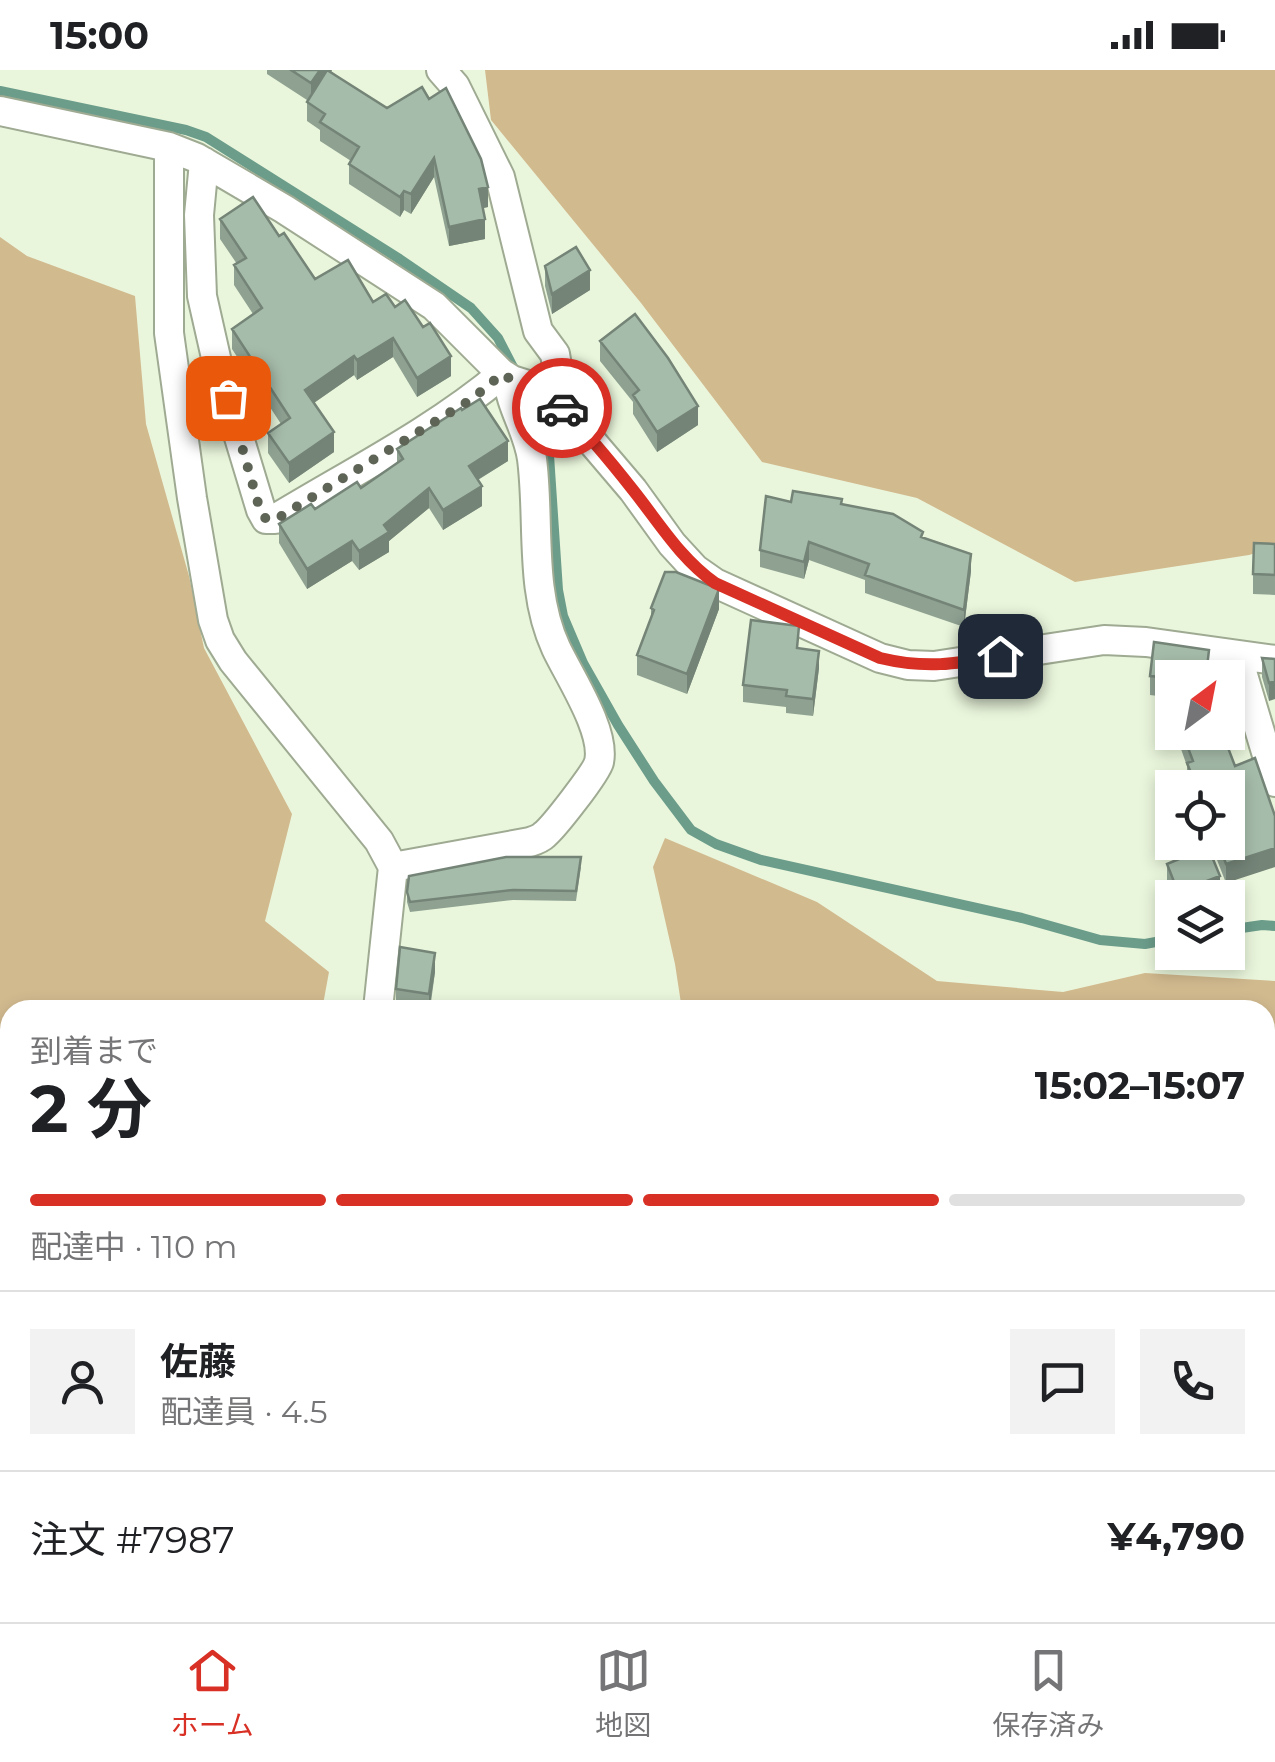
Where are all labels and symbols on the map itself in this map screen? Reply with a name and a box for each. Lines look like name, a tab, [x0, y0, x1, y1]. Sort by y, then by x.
pin	[186, 356, 271, 441]
courier	[512, 358, 612, 458]
pin	[958, 614, 1043, 699]
north arrow	[1155, 660, 1245, 750]

